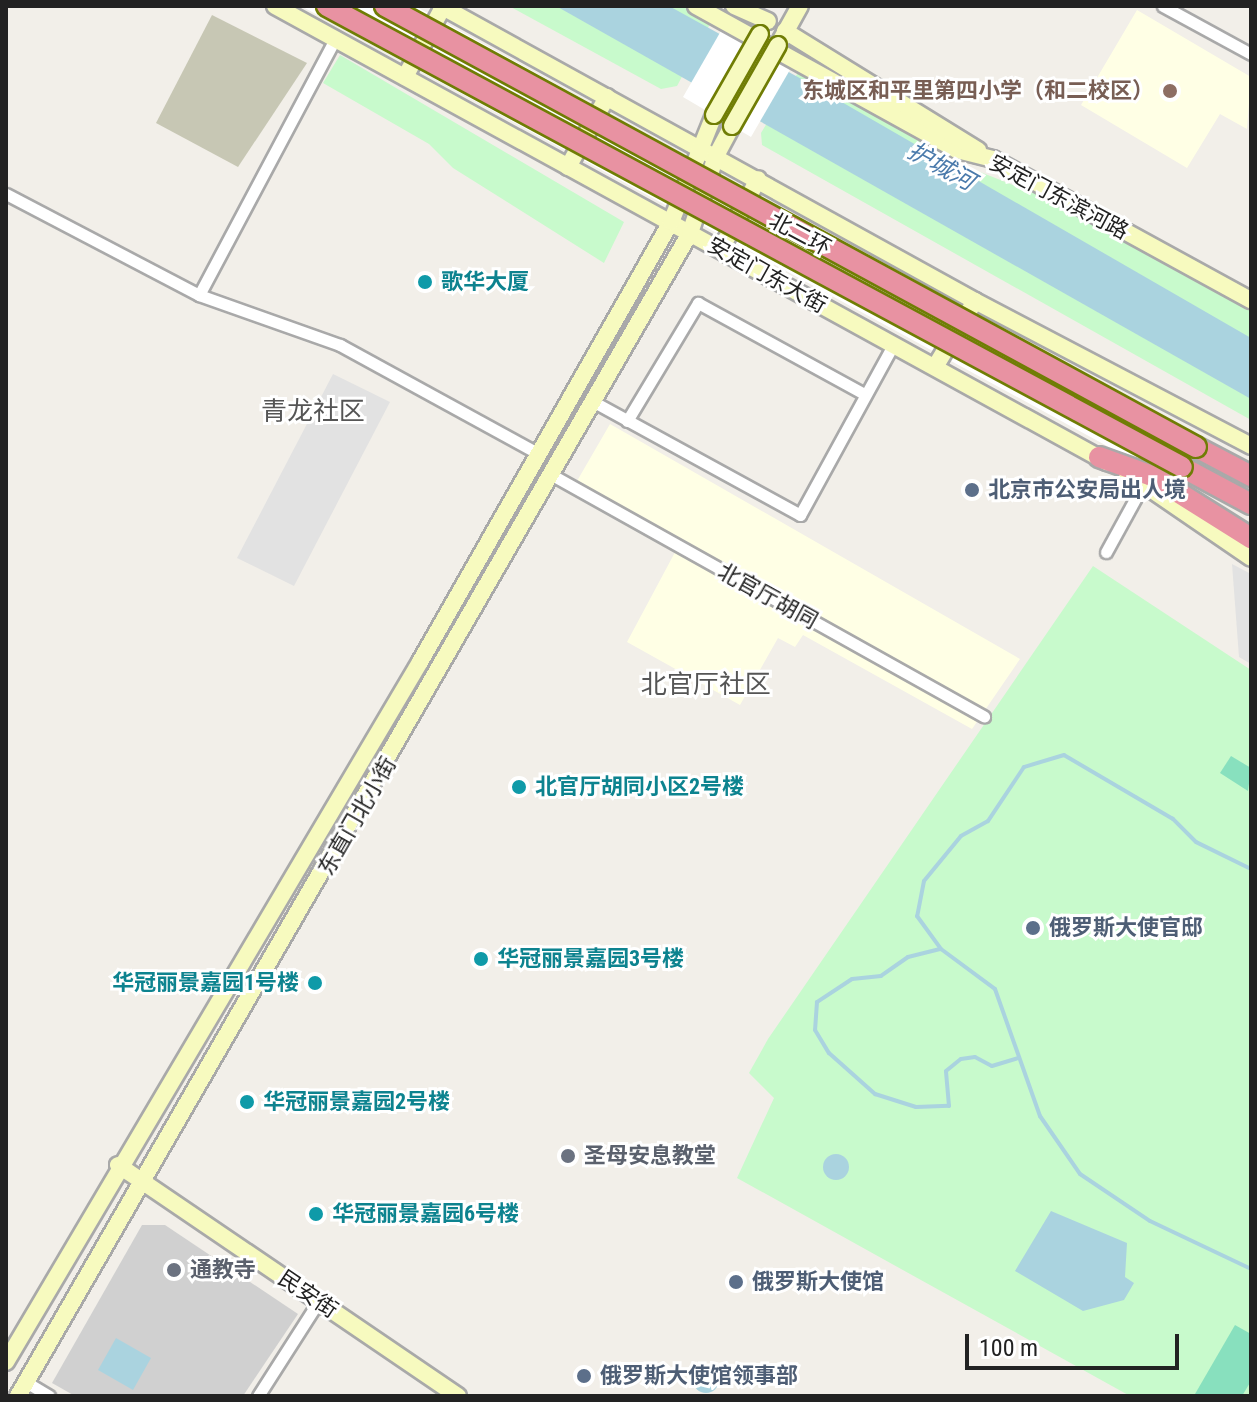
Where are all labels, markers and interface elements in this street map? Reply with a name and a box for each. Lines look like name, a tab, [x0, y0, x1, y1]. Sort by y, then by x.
place label: 东城区和平里第四小学（和二校区）	[802, 78, 1154, 104]
marker: 东城区和平里第四小学（和二校区）	[1161, 82, 1179, 100]
water label: 护城河	[903, 137, 979, 197]
street label: 安定门东滨河路	[985, 149, 1133, 245]
street label: 北二环	[765, 207, 835, 261]
street label: 安定门东大街	[703, 231, 831, 319]
place label: 歌华大厦	[441, 269, 529, 295]
marker: 歌华大厦	[416, 273, 434, 291]
district label: 青龙社区	[261, 396, 365, 428]
place label: 北京市公安局出人境	[988, 477, 1186, 503]
marker: 北京市公安局出人境	[963, 481, 981, 499]
street label: 北官厅胡同	[713, 558, 823, 634]
district label: 北官厅社区	[641, 669, 771, 701]
street label: 东直门北小街	[313, 752, 401, 880]
place label: 北官厅胡同小区2号楼	[535, 774, 744, 800]
marker: 北官厅胡同小区2号楼	[510, 778, 528, 796]
place label: 俄罗斯大使官邸	[1049, 915, 1203, 941]
marker: 俄罗斯大使官邸	[1024, 919, 1042, 937]
place label: 华冠丽景嘉园3号楼	[497, 946, 684, 972]
marker: 华冠丽景嘉园3号楼	[472, 950, 490, 968]
place label: 华冠丽景嘉园1号楼	[112, 970, 299, 996]
marker: 华冠丽景嘉园1号楼	[306, 974, 324, 992]
place label: 华冠丽景嘉园2号楼	[263, 1089, 450, 1115]
marker: 华冠丽景嘉园2号楼	[238, 1093, 256, 1111]
place label: 圣母安息教堂	[584, 1143, 716, 1169]
marker: 圣母安息教堂	[559, 1147, 577, 1165]
place label: 华冠丽景嘉园6号楼	[332, 1201, 519, 1227]
marker: 华冠丽景嘉园6号楼	[307, 1205, 325, 1223]
place label: 通教寺	[190, 1257, 256, 1283]
marker: 通教寺	[165, 1261, 183, 1279]
street label: 民安街	[273, 1265, 343, 1323]
place label: 俄罗斯大使馆	[752, 1269, 884, 1295]
marker: 俄罗斯大使馆	[727, 1273, 745, 1291]
scale bar	[969, 1318, 1183, 1368]
text: 100 m	[979, 1334, 1038, 1362]
place label: 俄罗斯大使馆领事部	[600, 1363, 798, 1389]
marker: 俄罗斯大使馆领事部	[575, 1367, 593, 1385]

